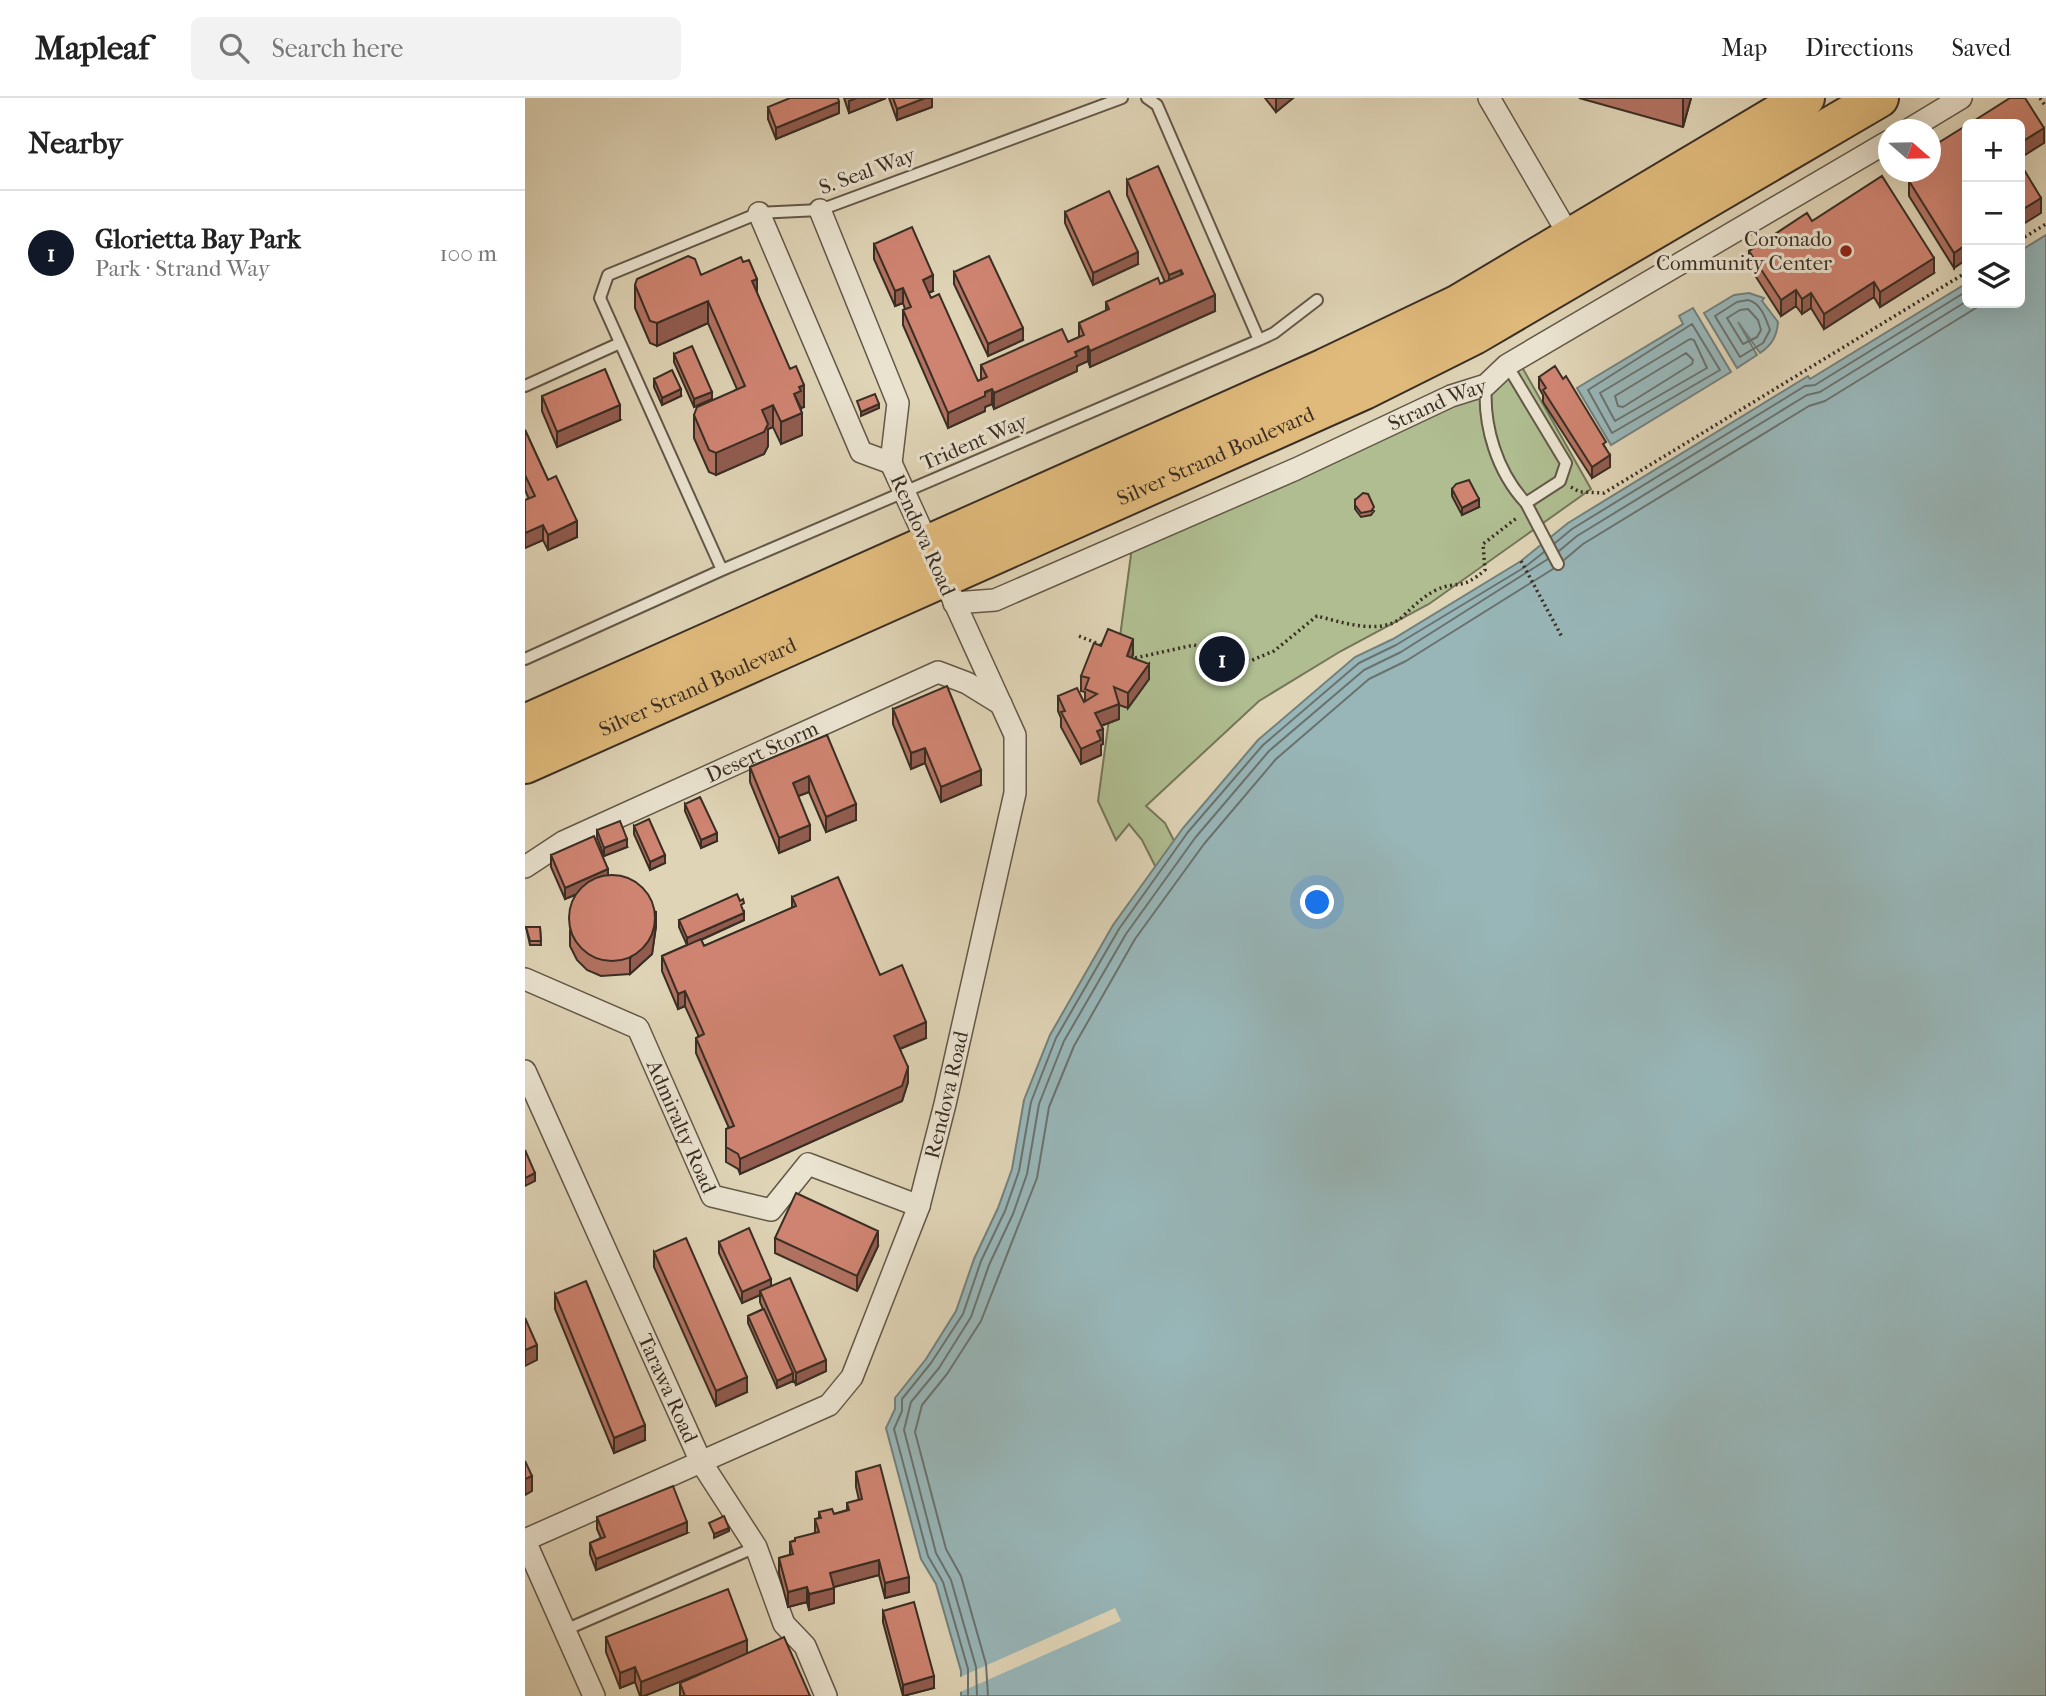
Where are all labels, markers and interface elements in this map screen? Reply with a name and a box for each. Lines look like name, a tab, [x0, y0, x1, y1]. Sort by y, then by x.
search box	[191, 17, 681, 80]
text: Mapleaf	[35, 29, 149, 68]
icon: search	[215, 29, 253, 67]
text: Search here	[271, 33, 403, 64]
text: Map	[1721, 34, 1767, 62]
text: Directions	[1805, 34, 1913, 62]
text: Saved	[1951, 34, 2011, 62]
north arrow	[1878, 119, 1941, 182]
map controls	[1962, 119, 2025, 308]
button: +	[1962, 119, 2025, 182]
text: Nearby	[28, 126, 123, 161]
street label: S. Seal Way	[816, 142, 919, 199]
button: −	[1962, 182, 2025, 245]
text: Glorietta Bay Park	[95, 224, 301, 255]
place label: Coronado Community Center	[1656, 227, 1832, 275]
text: 1	[47, 240, 55, 267]
text: 100 m	[439, 240, 497, 267]
marker: Coronado Community Center	[1838, 243, 1854, 259]
button: layers	[1962, 245, 2025, 308]
text: Park · Strand Way	[95, 255, 270, 282]
street label: Strand Way	[1384, 373, 1490, 436]
street label: Silver Strand Boulevard	[1113, 402, 1318, 511]
street label: Trident Way	[917, 408, 1032, 475]
street label: Rendova Road	[886, 471, 961, 600]
street label: Silver Strand Boulevard	[595, 632, 801, 741]
pin: 1	[1199, 633, 1245, 685]
street label: Desert Storm	[702, 716, 823, 788]
your location	[1300, 885, 1334, 919]
street label: Rendova Road	[920, 1028, 973, 1161]
street label: Admiralty Road	[641, 1055, 722, 1198]
street label: Tarawa Road	[633, 1330, 703, 1447]

